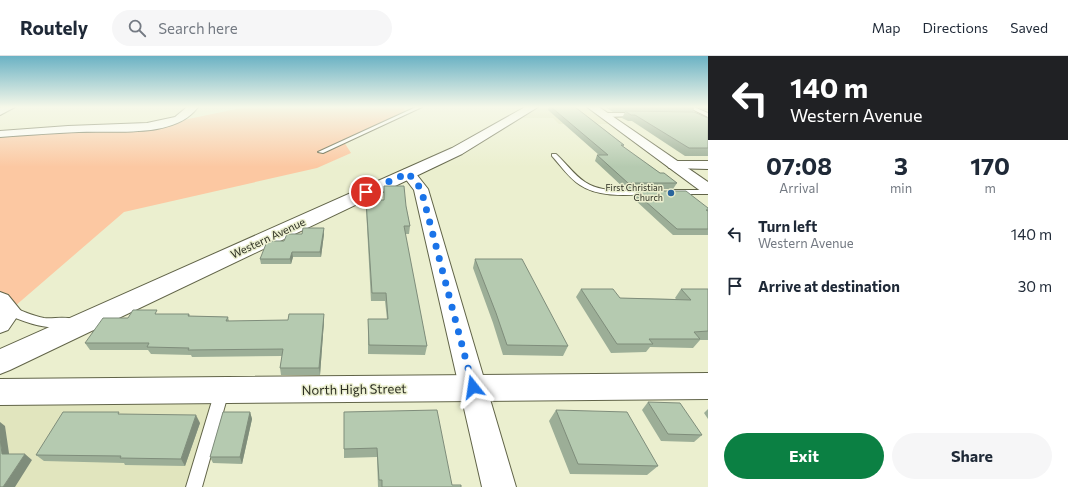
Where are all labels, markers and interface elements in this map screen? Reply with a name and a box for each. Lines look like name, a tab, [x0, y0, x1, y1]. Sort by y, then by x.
search box	[112, 10, 392, 46]
text: Routely	[20, 16, 88, 39]
icon: search	[126, 17, 148, 39]
text: Search here	[158, 19, 238, 37]
text: Map	[872, 19, 901, 36]
text: Directions	[923, 19, 988, 36]
text: Saved	[1010, 19, 1048, 36]
text: 140 m	[790, 70, 868, 104]
icon: left	[724, 72, 776, 124]
text: Western Avenue	[790, 104, 922, 126]
text: 07:08	[766, 151, 832, 180]
text: 3	[894, 151, 908, 180]
text: 170	[970, 151, 1010, 180]
pin	[349, 175, 383, 209]
text: Arrival	[779, 180, 819, 196]
text: min	[890, 180, 912, 196]
text: m	[984, 180, 996, 196]
icon: arrive	[355, 181, 377, 203]
place label: First Christian Church	[605, 182, 663, 203]
marker: First Christian Church	[666, 188, 676, 198]
street label: Western Avenue	[228, 214, 307, 261]
text: Turn left	[758, 217, 817, 235]
icon: left	[724, 223, 746, 245]
text: 140 m	[1011, 225, 1052, 243]
text: Western Avenue	[758, 235, 854, 251]
icon: arrive	[724, 275, 746, 297]
text: Arrive at destination	[758, 277, 900, 295]
text: 30 m	[1018, 277, 1052, 295]
position arrow	[452, 366, 494, 408]
street label: North High Street	[301, 380, 407, 398]
button: Exit	[724, 433, 884, 479]
button: Share	[892, 433, 1052, 479]

